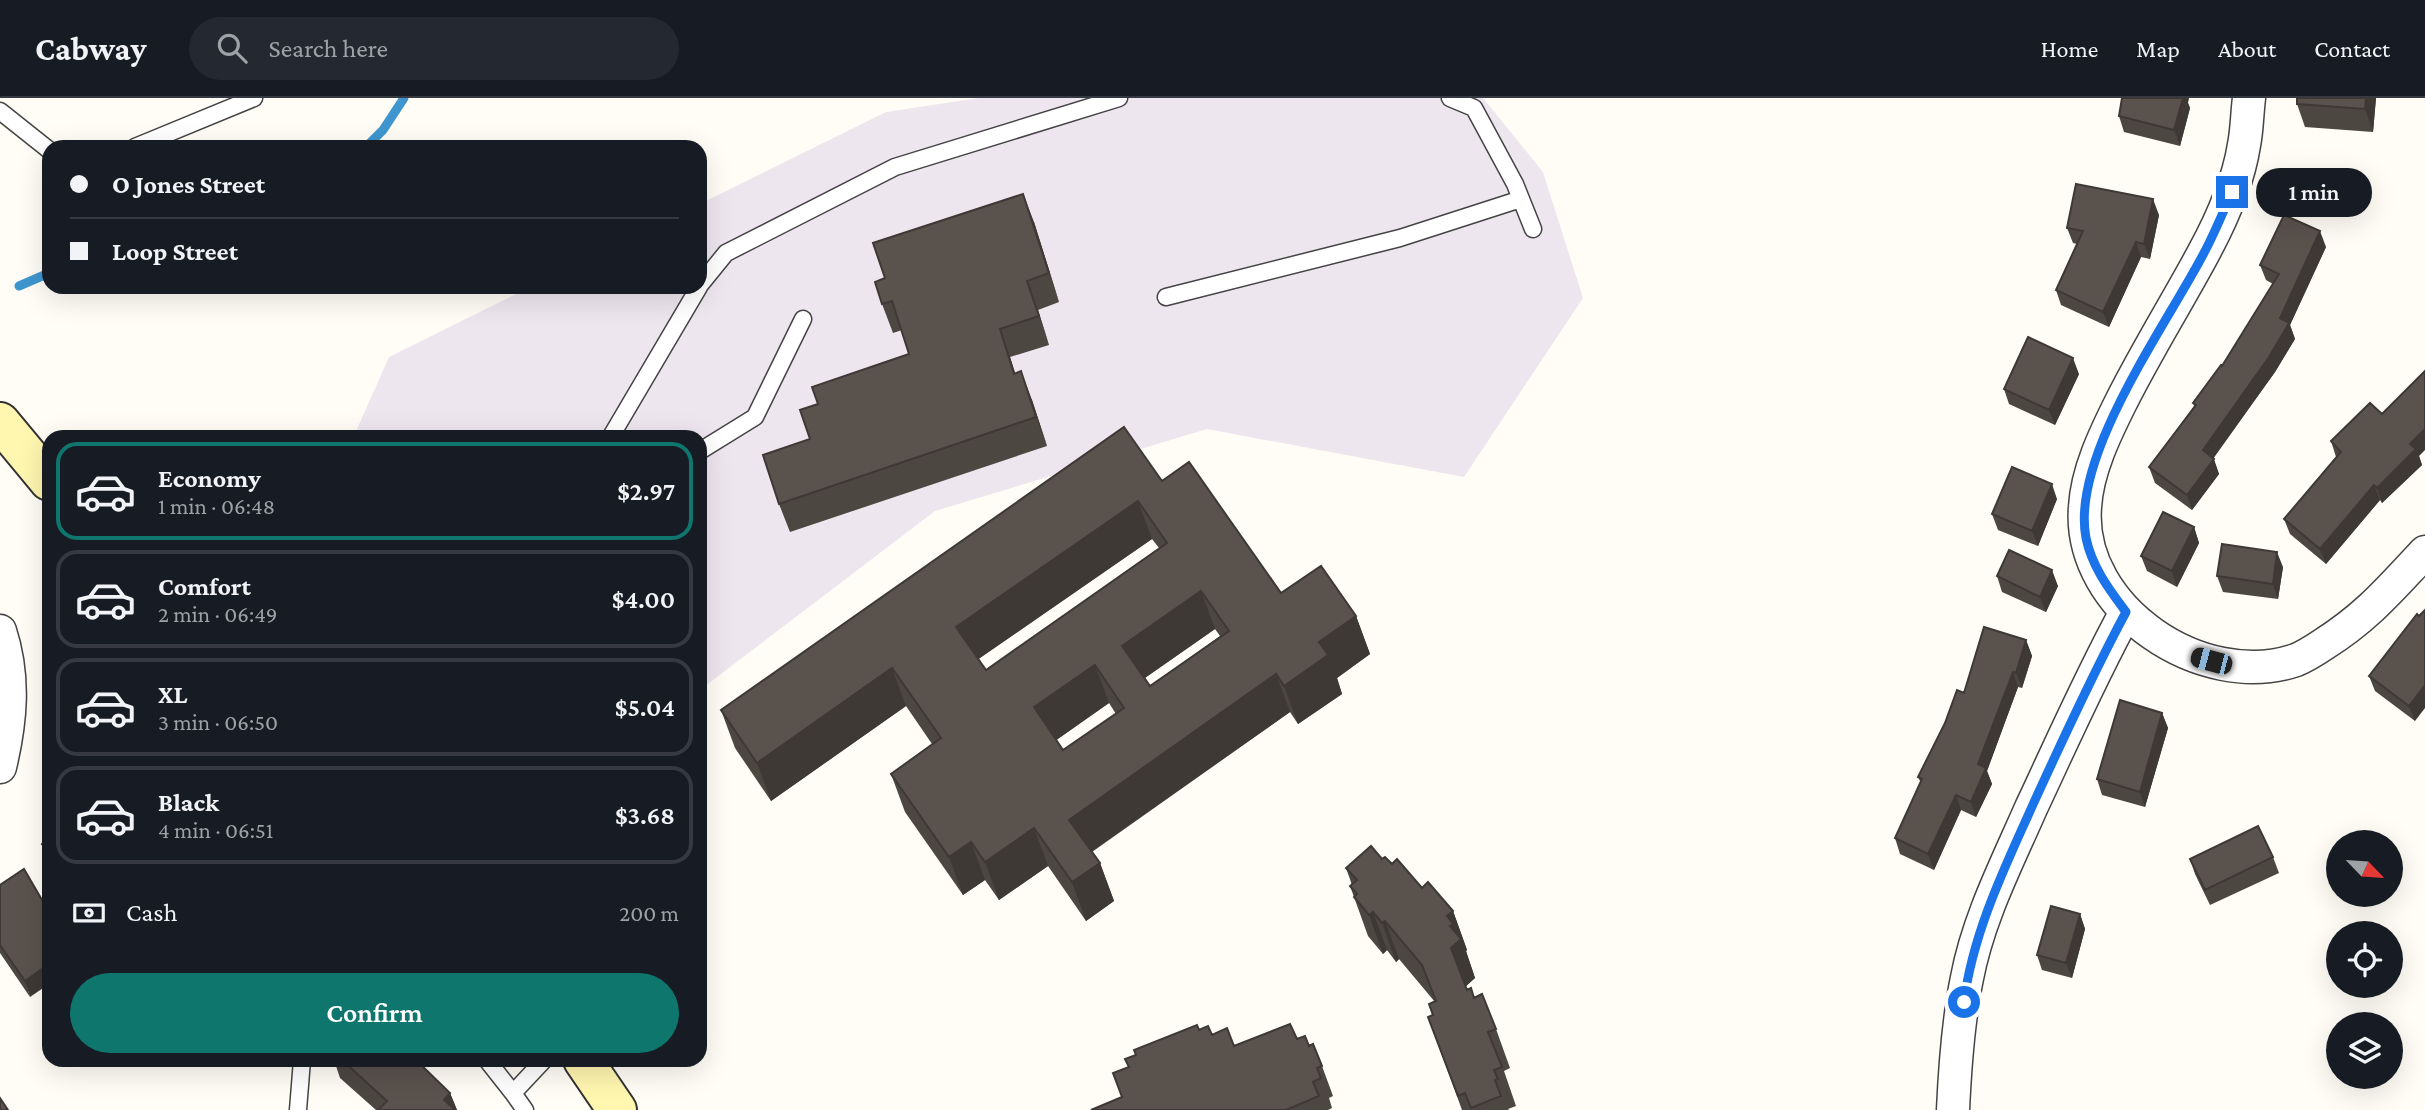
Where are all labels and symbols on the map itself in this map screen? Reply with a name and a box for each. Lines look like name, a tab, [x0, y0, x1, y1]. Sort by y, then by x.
callout: 1 min	[2256, 168, 2372, 217]
route end	[2216, 176, 2248, 208]
car	[2188, 645, 2235, 677]
north arrow	[2326, 830, 2403, 906]
route start	[1948, 986, 1980, 1018]

